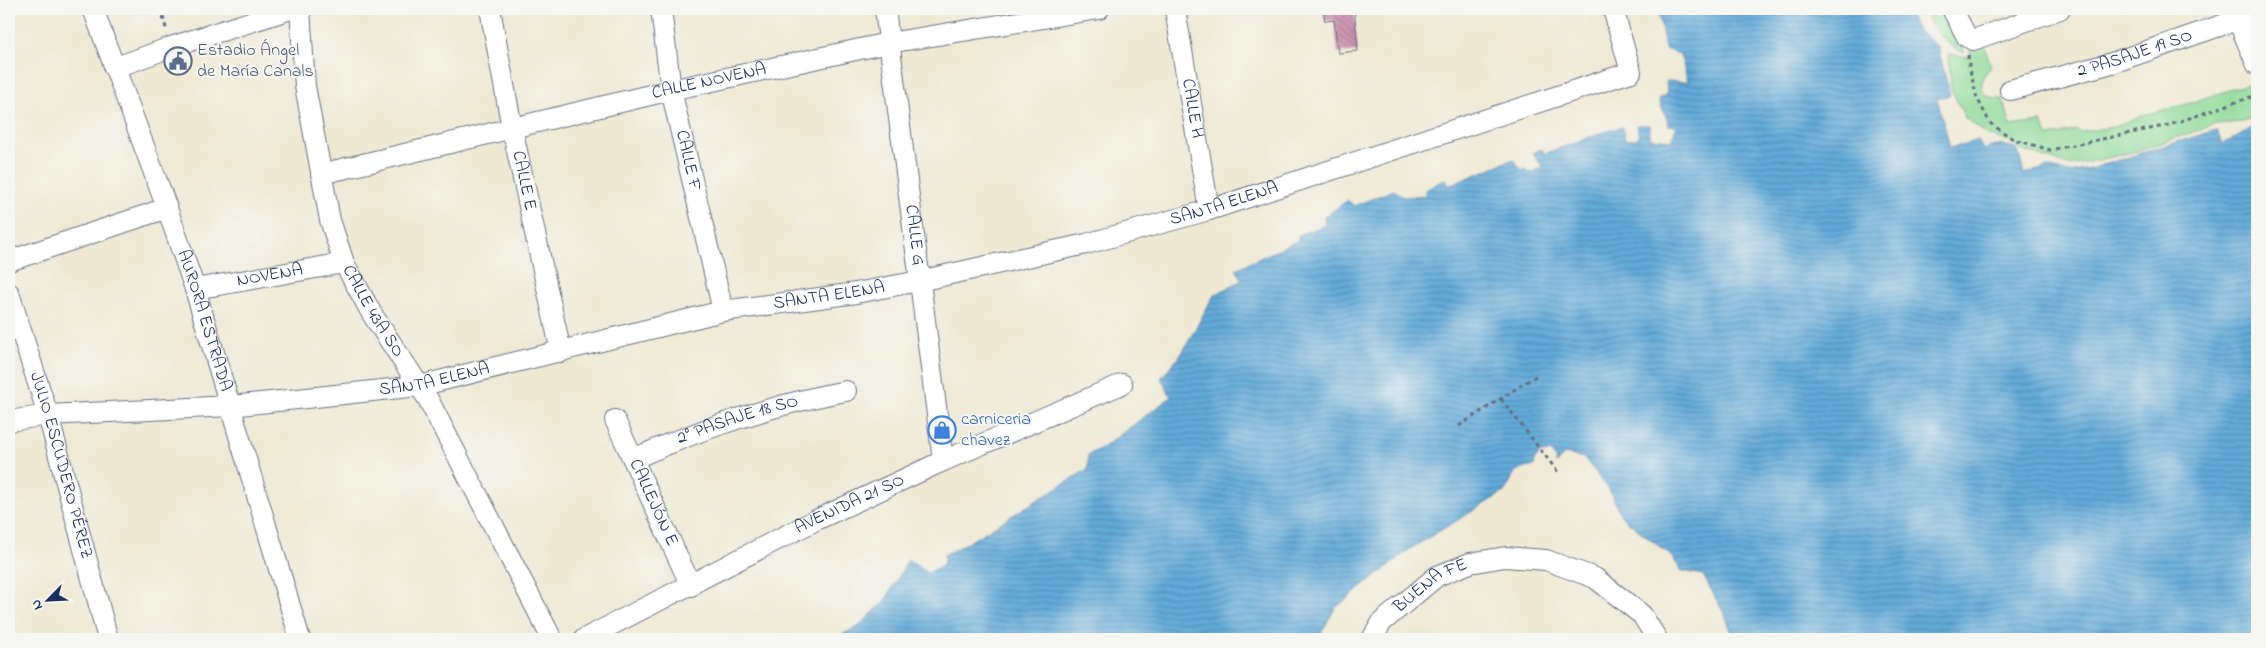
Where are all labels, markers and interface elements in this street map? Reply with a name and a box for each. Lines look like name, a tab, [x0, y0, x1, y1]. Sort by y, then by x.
street label: 2 PASAJE 19 SO	[2074, 23, 2196, 85]
place label: Estadio Ángel de María Canals	[197, 38, 314, 85]
public building icon: Estadio Ángel de María Canals	[163, 46, 193, 76]
street label: CALLE NOVENA	[649, 57, 769, 107]
street label: CALLE H	[1174, 77, 1210, 140]
street label: CALLE F	[668, 128, 707, 194]
street label: CALLE E	[504, 148, 543, 213]
street label: SANTA ELENA	[1167, 175, 1282, 233]
street label: CALLE G	[897, 203, 931, 267]
street label: AURORA ESTRADA	[169, 246, 238, 395]
street label: NOVENA	[235, 257, 305, 294]
street label: CALLE 43A SO	[335, 261, 410, 363]
street label: SANTA ELENA	[772, 275, 887, 317]
street label: SANTA ELENA	[378, 356, 493, 403]
street label: JULIO ESCUDERO PÉREZ	[22, 368, 99, 562]
street label: 2° PASAJE 18 SO	[673, 389, 801, 452]
place label: carniceria chavez	[961, 407, 1031, 454]
shop icon: carniceria chavez	[927, 415, 957, 445]
street label: CALLEJÓN E	[622, 455, 684, 551]
street label: AVENIDA 21 SO	[791, 468, 909, 542]
street label: BUENA FE	[1387, 552, 1472, 620]
north arrow	[22, 576, 72, 626]
text: N	[26, 596, 49, 613]

